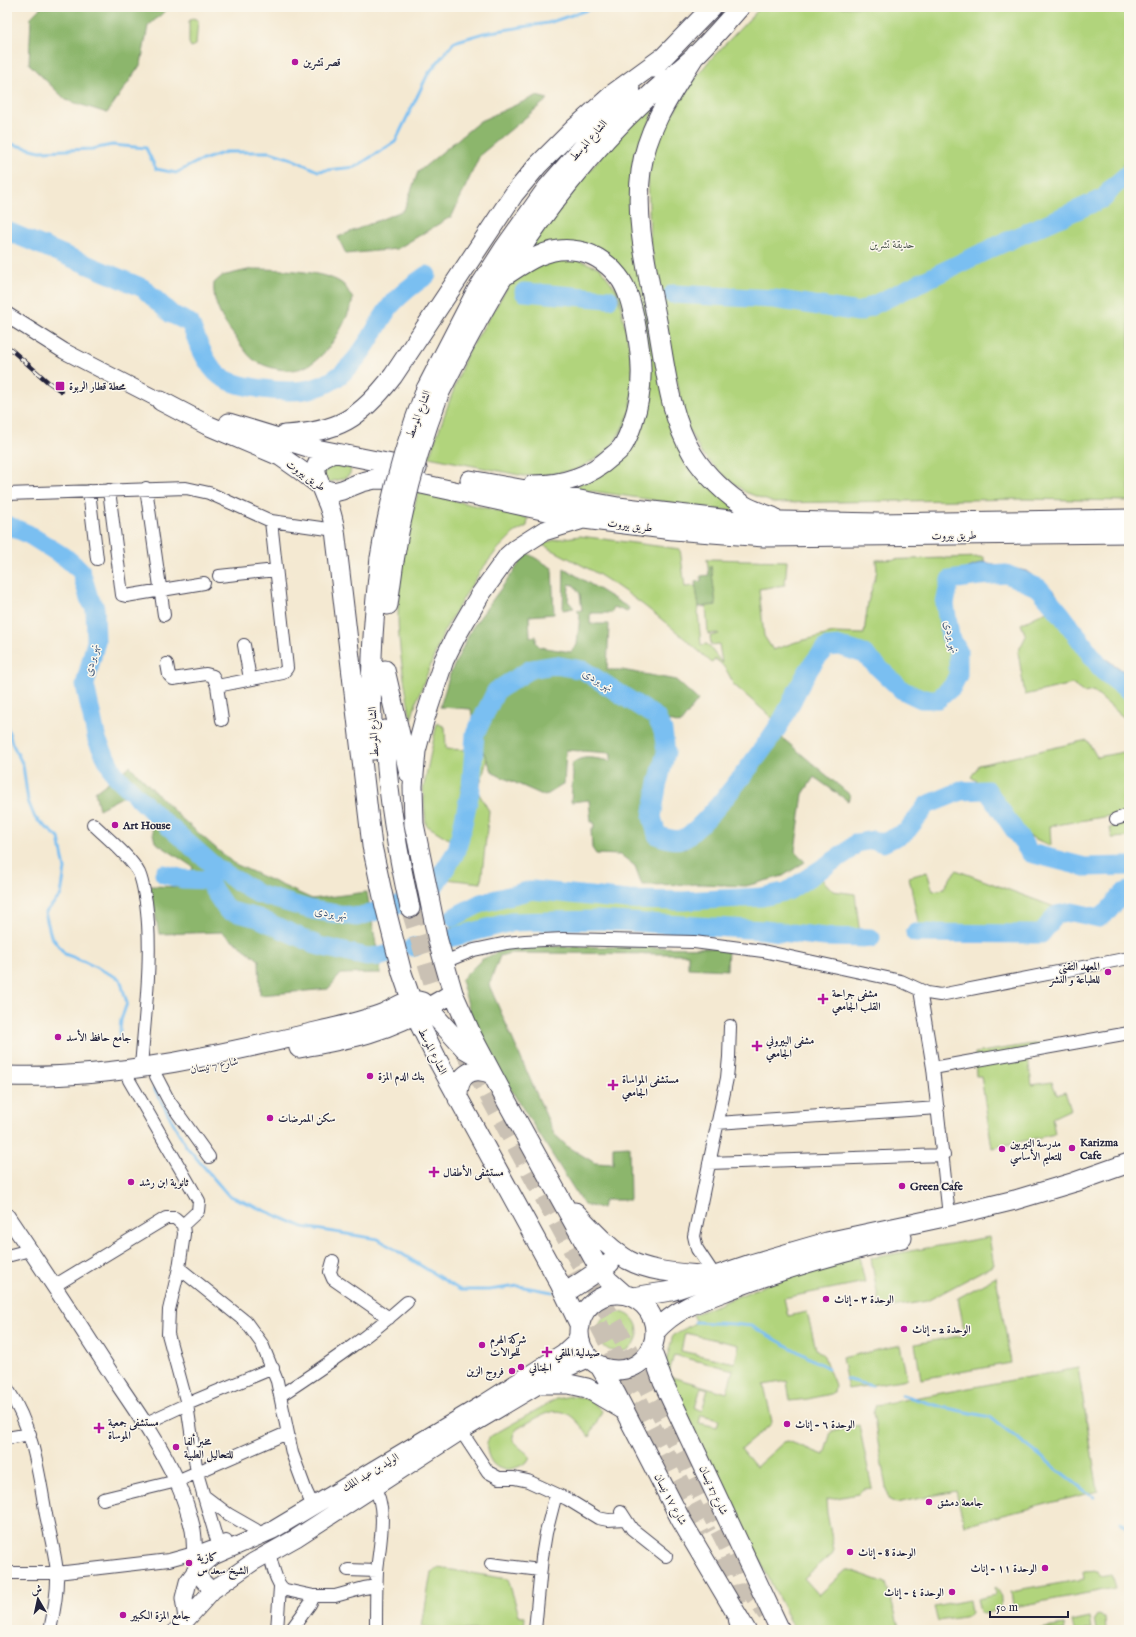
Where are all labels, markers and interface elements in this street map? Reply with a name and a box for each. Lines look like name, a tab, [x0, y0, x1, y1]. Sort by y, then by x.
place label: قصر تشرين	[303, 56, 341, 70]
marker: قصر تشرين	[290, 57, 300, 67]
street label: الشارع الموسط	[567, 117, 612, 166]
park label: حديقة تشرين	[869, 238, 915, 252]
marker: محطة قطار الربوة	[54, 380, 66, 392]
place label: محطة قطار الربوة	[69, 380, 126, 394]
street label: الشارع الموسط	[403, 388, 436, 441]
street label: طريق بيروت	[283, 457, 328, 495]
street label: طريق بيروت	[607, 516, 653, 536]
street label: طريق بيروت	[931, 529, 977, 543]
water label: نهر بردى	[940, 619, 963, 655]
water label: نهر بردى	[81, 642, 102, 678]
water label: نهر بردى	[580, 665, 616, 695]
street label: الشارع الموسط	[366, 706, 384, 757]
place label: Art House	[122, 819, 170, 833]
marker: Art House	[110, 820, 120, 830]
water label: نهر بردى	[313, 903, 349, 924]
place label: المعهد التقني للطباعة و النشر	[1048, 960, 1100, 987]
marker: المعهد التقني للطباعة و النشر	[1103, 967, 1113, 977]
place label: مشفى جراحة القلب الجامعي	[832, 987, 881, 1016]
marker: مشفى جراحة القلب الجامعي	[817, 993, 829, 1005]
street label: الشارع الموسط	[413, 1026, 450, 1078]
place label: جامع حافظ الأسد	[66, 1029, 132, 1048]
marker: جامع حافظ الأسد	[53, 1032, 63, 1042]
place label: مشفى البيروني الجامعي	[765, 1034, 814, 1063]
marker: مشفى البيروني الجامعي	[751, 1040, 763, 1052]
street label: شارع 7 نيسان	[189, 1054, 240, 1079]
place label: بنك الدم المزة	[378, 1070, 425, 1086]
marker: بنك الدم المزة	[365, 1071, 375, 1081]
place label: مستشفى المواساة الجامعي	[622, 1073, 679, 1102]
marker: مستشفى المواساة الجامعي	[607, 1079, 619, 1091]
place label: سكن الممرضات	[278, 1112, 335, 1126]
marker: سكن الممرضات	[265, 1113, 275, 1123]
place label: Karizma Cafe	[1080, 1136, 1118, 1163]
place label: مدرسة النيربين للتعليم الأساسي	[1010, 1137, 1062, 1167]
marker: Karizma Cafe	[1067, 1143, 1077, 1153]
marker: مدرسة النيربين للتعليم الأساسي	[997, 1144, 1007, 1154]
place label: مستشفى الأطفال	[443, 1164, 504, 1181]
marker: مستشفى الأطفال	[428, 1166, 440, 1178]
place label: ثانوية ابن رشد	[139, 1176, 189, 1190]
marker: ثانوية ابن رشد	[126, 1177, 136, 1187]
place label: Green Cafe	[910, 1180, 963, 1194]
marker: Green Cafe	[897, 1181, 907, 1191]
place label: الوحدة ٣ - إناث	[834, 1293, 894, 1307]
marker: الوحدة ٣ - إناث	[821, 1294, 831, 1304]
place label: الوحدة 2 - إناث	[912, 1323, 971, 1337]
marker: الوحدة 2 - إناث	[899, 1324, 909, 1334]
place label: شركة الهرم للحوالات	[490, 1332, 527, 1360]
marker: شركة الهرم للحوالات	[477, 1340, 487, 1350]
place label: صيدلية الملقي	[554, 1346, 600, 1363]
marker: صيدلية الملقي	[542, 1347, 552, 1357]
place label: الجناني	[528, 1361, 552, 1376]
marker: الجناني	[516, 1362, 526, 1372]
place label: فروج الزين	[466, 1365, 504, 1381]
marker: فروج الزين	[507, 1366, 517, 1376]
place label: مستشفى جمعية الموساة	[108, 1416, 159, 1443]
place label: الوحدة ٦ - إناث	[795, 1418, 855, 1432]
marker: الوحدة ٦ - إناث	[782, 1419, 792, 1429]
marker: مستشفى جمعية الموساة	[93, 1422, 105, 1434]
place label: مخبر ألفا للتحاليل الطبية	[184, 1433, 234, 1463]
marker: مخبر ألفا للتحاليل الطبية	[171, 1442, 181, 1452]
street label: الوليد بن عبد الملك	[340, 1450, 401, 1495]
street label: شارع 17 نيسان	[694, 1464, 731, 1518]
street label: شارع ١٧ نيسان	[649, 1471, 690, 1529]
place label: جامعة دمشق	[937, 1496, 984, 1510]
marker: جامعة دمشق	[924, 1497, 934, 1507]
place label: الوحدة 8 - إناث	[858, 1546, 916, 1560]
marker: الوحدة 8 - إناث	[845, 1547, 855, 1557]
place label: كازية الشيخ سعد س	[197, 1551, 248, 1580]
marker: كازية الشيخ سعد س	[184, 1558, 194, 1568]
place label: الوحدة ١١ - إناث	[971, 1562, 1037, 1576]
marker: الوحدة ١١ - إناث	[1040, 1563, 1050, 1573]
north arrow	[18, 1579, 58, 1619]
text: ش	[30, 1582, 43, 1598]
place label: الوحدة ٤ - إناث	[884, 1586, 944, 1600]
marker: الوحدة ٤ - إناث	[947, 1587, 957, 1597]
scale bar	[990, 1593, 1068, 1619]
text: 50 m	[996, 1600, 1018, 1615]
place label: جامع المزة الكبير	[129, 1609, 191, 1626]
marker: جامع المزة الكبير	[118, 1610, 128, 1620]

